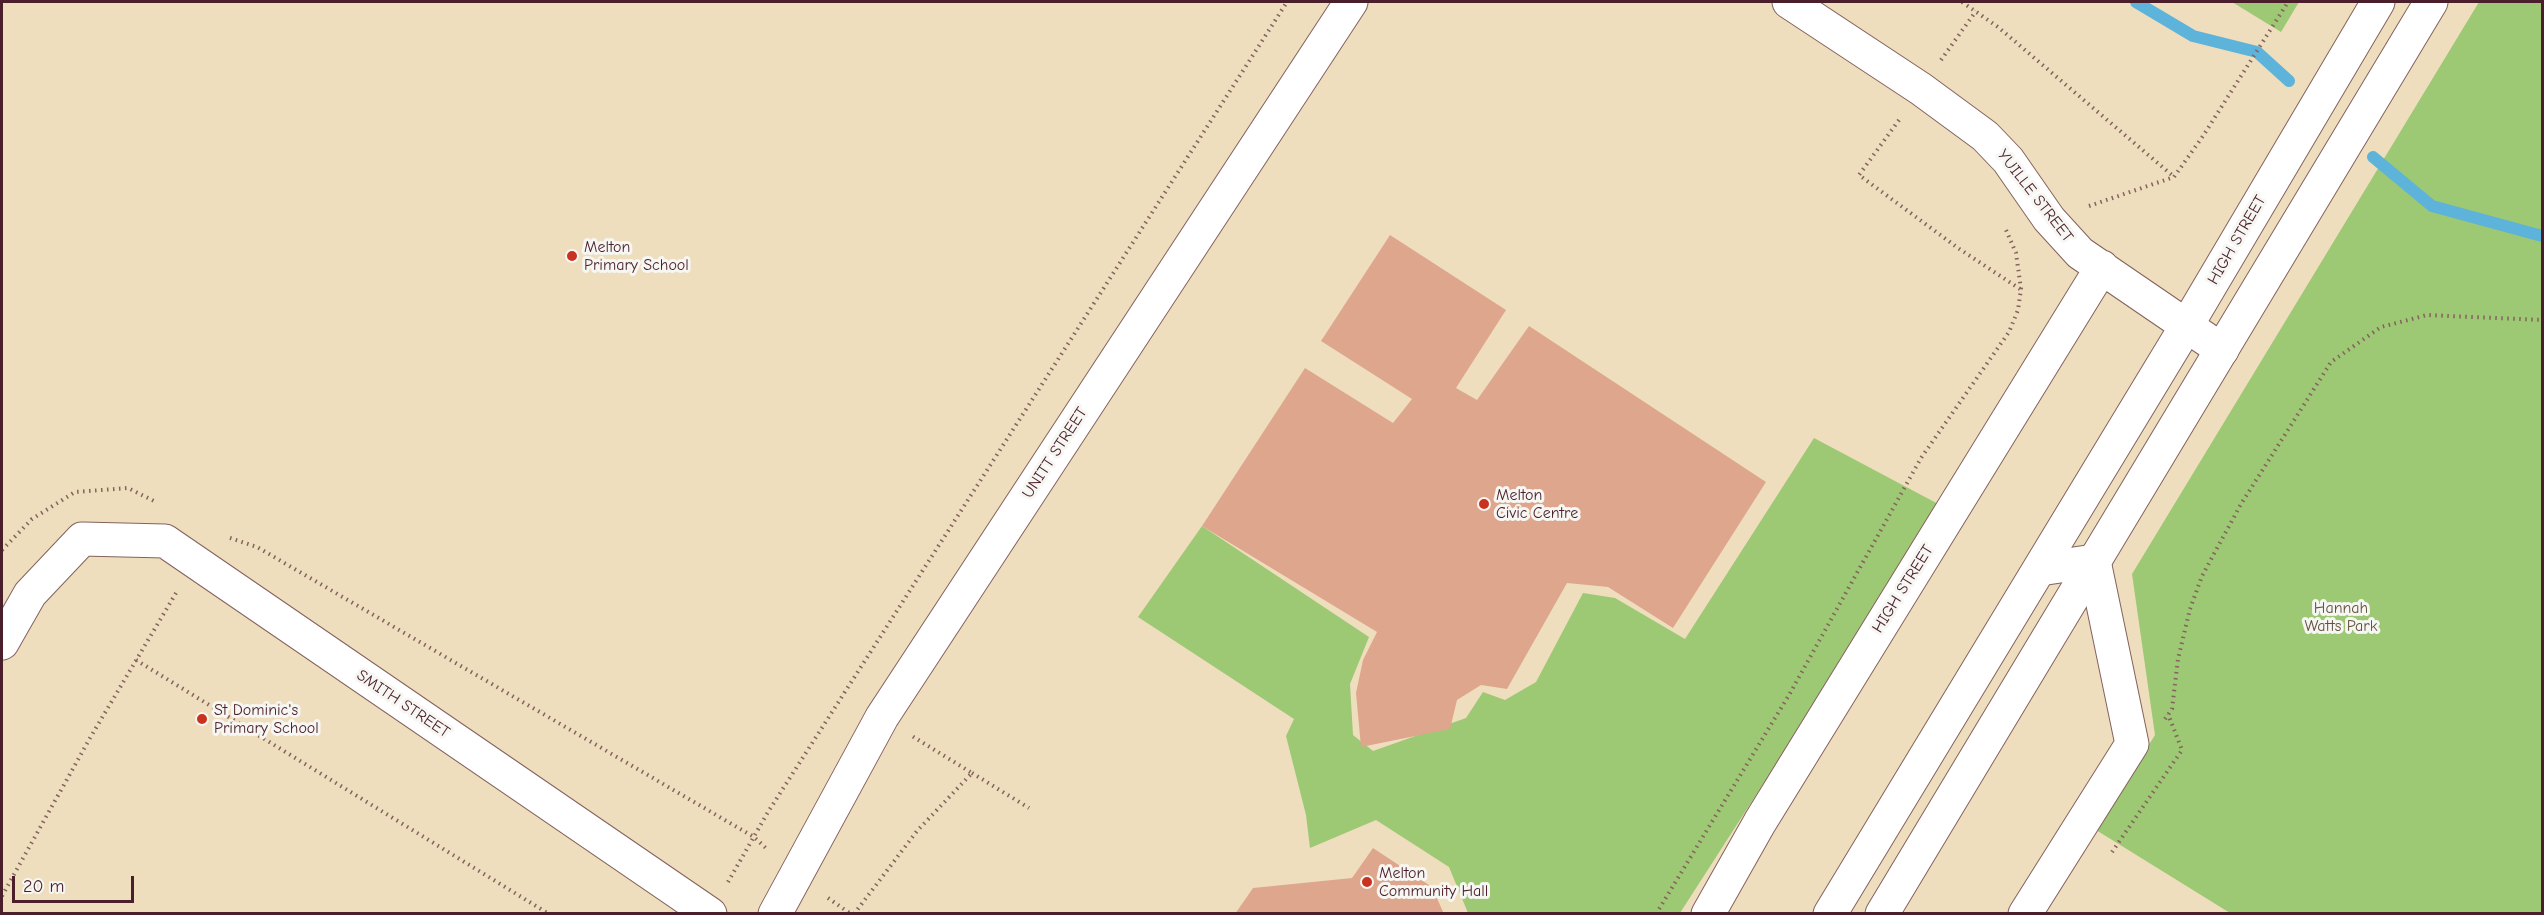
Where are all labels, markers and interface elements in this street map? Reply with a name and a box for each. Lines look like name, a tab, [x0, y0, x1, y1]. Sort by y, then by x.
street label: YUILLE STREET	[1993, 146, 2077, 246]
street label: HIGH STREET	[2204, 192, 2270, 288]
place label: Melton Primary School	[584, 237, 689, 275]
marker: Melton Primary School	[565, 249, 579, 263]
street label: UNITT STREET	[1018, 404, 1092, 502]
place label: Melton Civic Centre	[1496, 485, 1578, 523]
marker: Melton Civic Centre	[1477, 497, 1491, 511]
street label: HIGH STREET	[1868, 541, 1938, 637]
park label: Hannah Watts Park	[2305, 598, 2377, 636]
street label: SMITH STREET	[353, 666, 453, 742]
place label: St Dominic's Primary School	[214, 700, 319, 738]
marker: St Dominic's Primary School	[195, 712, 209, 726]
place label: Melton Community Hall	[1379, 863, 1488, 901]
scale bar	[15, 864, 136, 902]
marker: Melton Community Hall	[1360, 875, 1374, 889]
text: 20 m	[23, 876, 64, 897]

